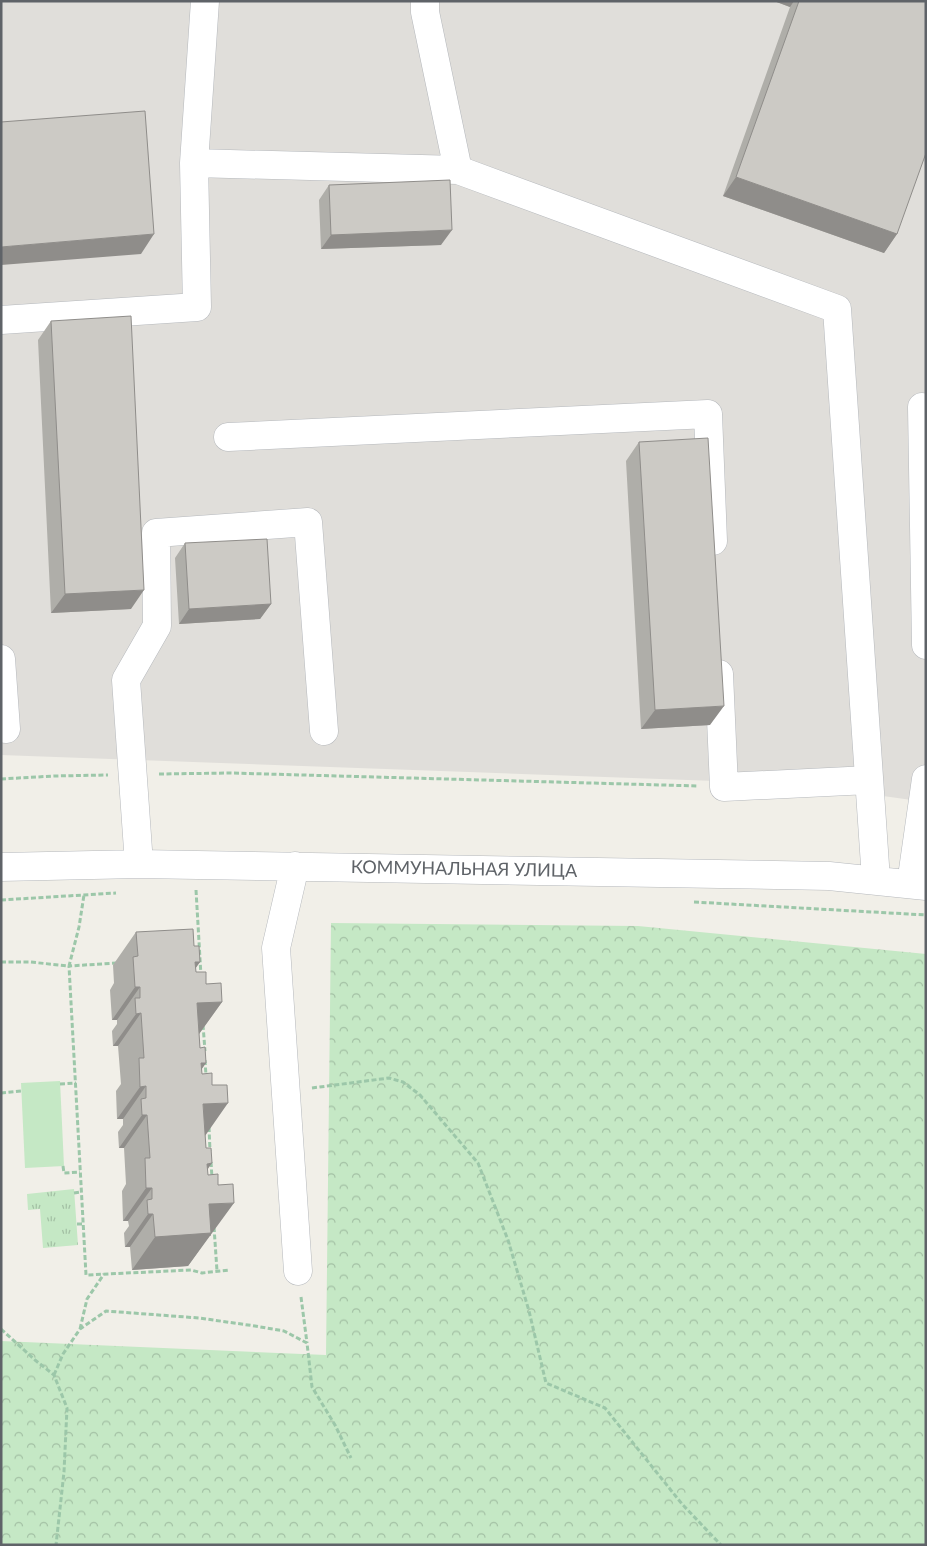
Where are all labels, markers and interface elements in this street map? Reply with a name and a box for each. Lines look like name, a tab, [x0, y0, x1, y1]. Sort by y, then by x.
street label: КОММУНАЛЬНАЯ УЛИЦА	[351, 855, 578, 881]

